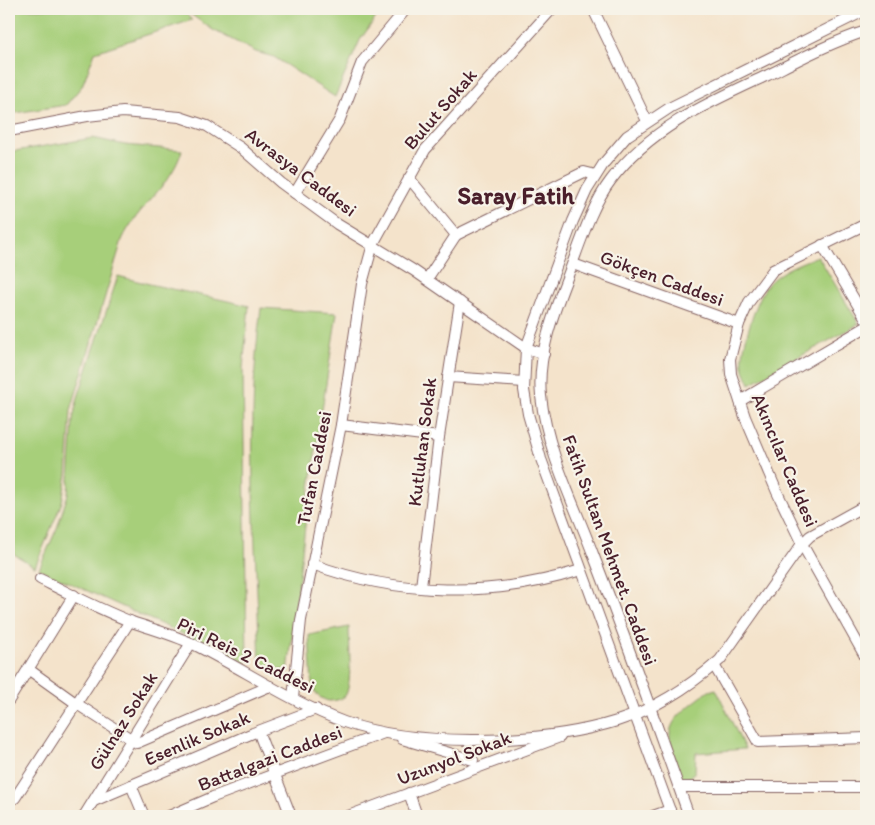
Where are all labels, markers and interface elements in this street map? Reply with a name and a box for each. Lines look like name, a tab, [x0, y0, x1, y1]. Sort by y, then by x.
street label: Bulut Sokak	[399, 64, 482, 154]
street label: Avrasya Caddesi	[241, 123, 361, 221]
district label: Saray Fatih	[458, 181, 576, 211]
street label: Gökçen Caddesi	[597, 245, 727, 311]
street label: Kutluhan Sokak	[403, 376, 441, 508]
street label: Akıncılar Caddesi	[747, 390, 823, 530]
street label: Tufan Caddesi	[292, 409, 336, 527]
street label: Fatih Sultan Mehmet. Caddesi	[558, 432, 662, 668]
street label: Piri Reis 2 Caddesi	[174, 612, 318, 698]
street label: Gülnaz Sokak	[84, 667, 163, 775]
street label: Esenlik Sokak	[141, 705, 253, 771]
street label: Battalgazi Caddesi	[195, 720, 345, 796]
street label: Uzunyol Sokak	[394, 726, 514, 790]

